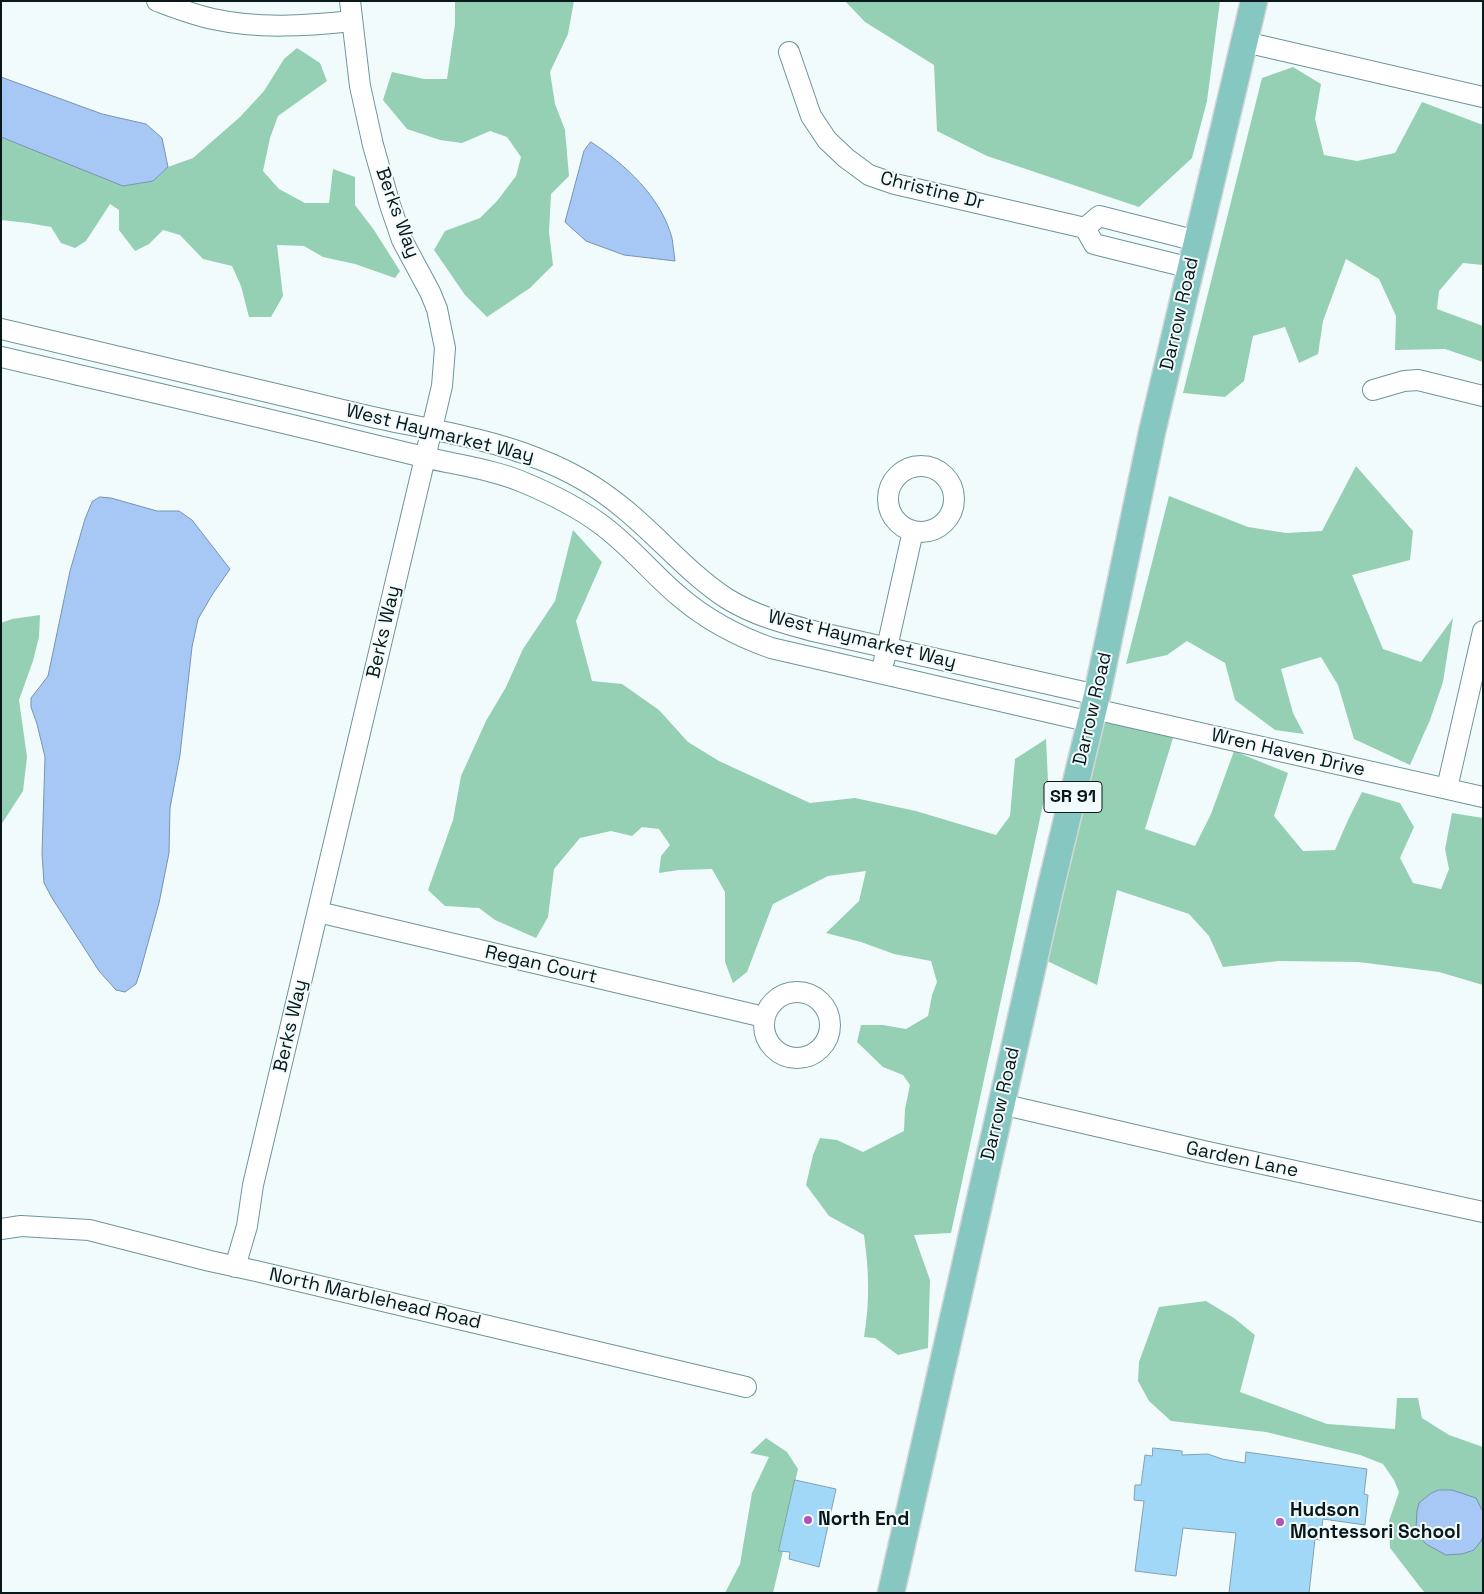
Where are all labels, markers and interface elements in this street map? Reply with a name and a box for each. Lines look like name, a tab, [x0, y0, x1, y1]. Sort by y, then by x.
street label: Berks Way	[370, 165, 424, 261]
street label: Christine Dr	[878, 167, 986, 215]
street label: Darrow Road	[1156, 255, 1204, 373]
street label: West Haymarket Way	[344, 400, 536, 468]
street label: Berks Way	[362, 583, 406, 681]
street label: West Haymarket Way	[766, 606, 958, 674]
street label: Darrow Road	[1069, 650, 1117, 768]
street label: Wren Haven Drive	[1209, 724, 1367, 782]
road number: SR 91	[1044, 782, 1102, 812]
street label: Regan Court	[483, 941, 599, 989]
street label: Berks Way	[269, 977, 313, 1075]
street label: Darrow Road	[977, 1045, 1025, 1163]
street label: Garden Lane	[1184, 1137, 1300, 1183]
street label: North Marblehead Road	[267, 1264, 483, 1334]
place label: Hudson Montessori School	[1290, 1500, 1461, 1544]
place label: North End	[818, 1509, 909, 1531]
marker: North End	[802, 1514, 814, 1526]
marker: Hudson Montessori School	[1274, 1516, 1286, 1528]

